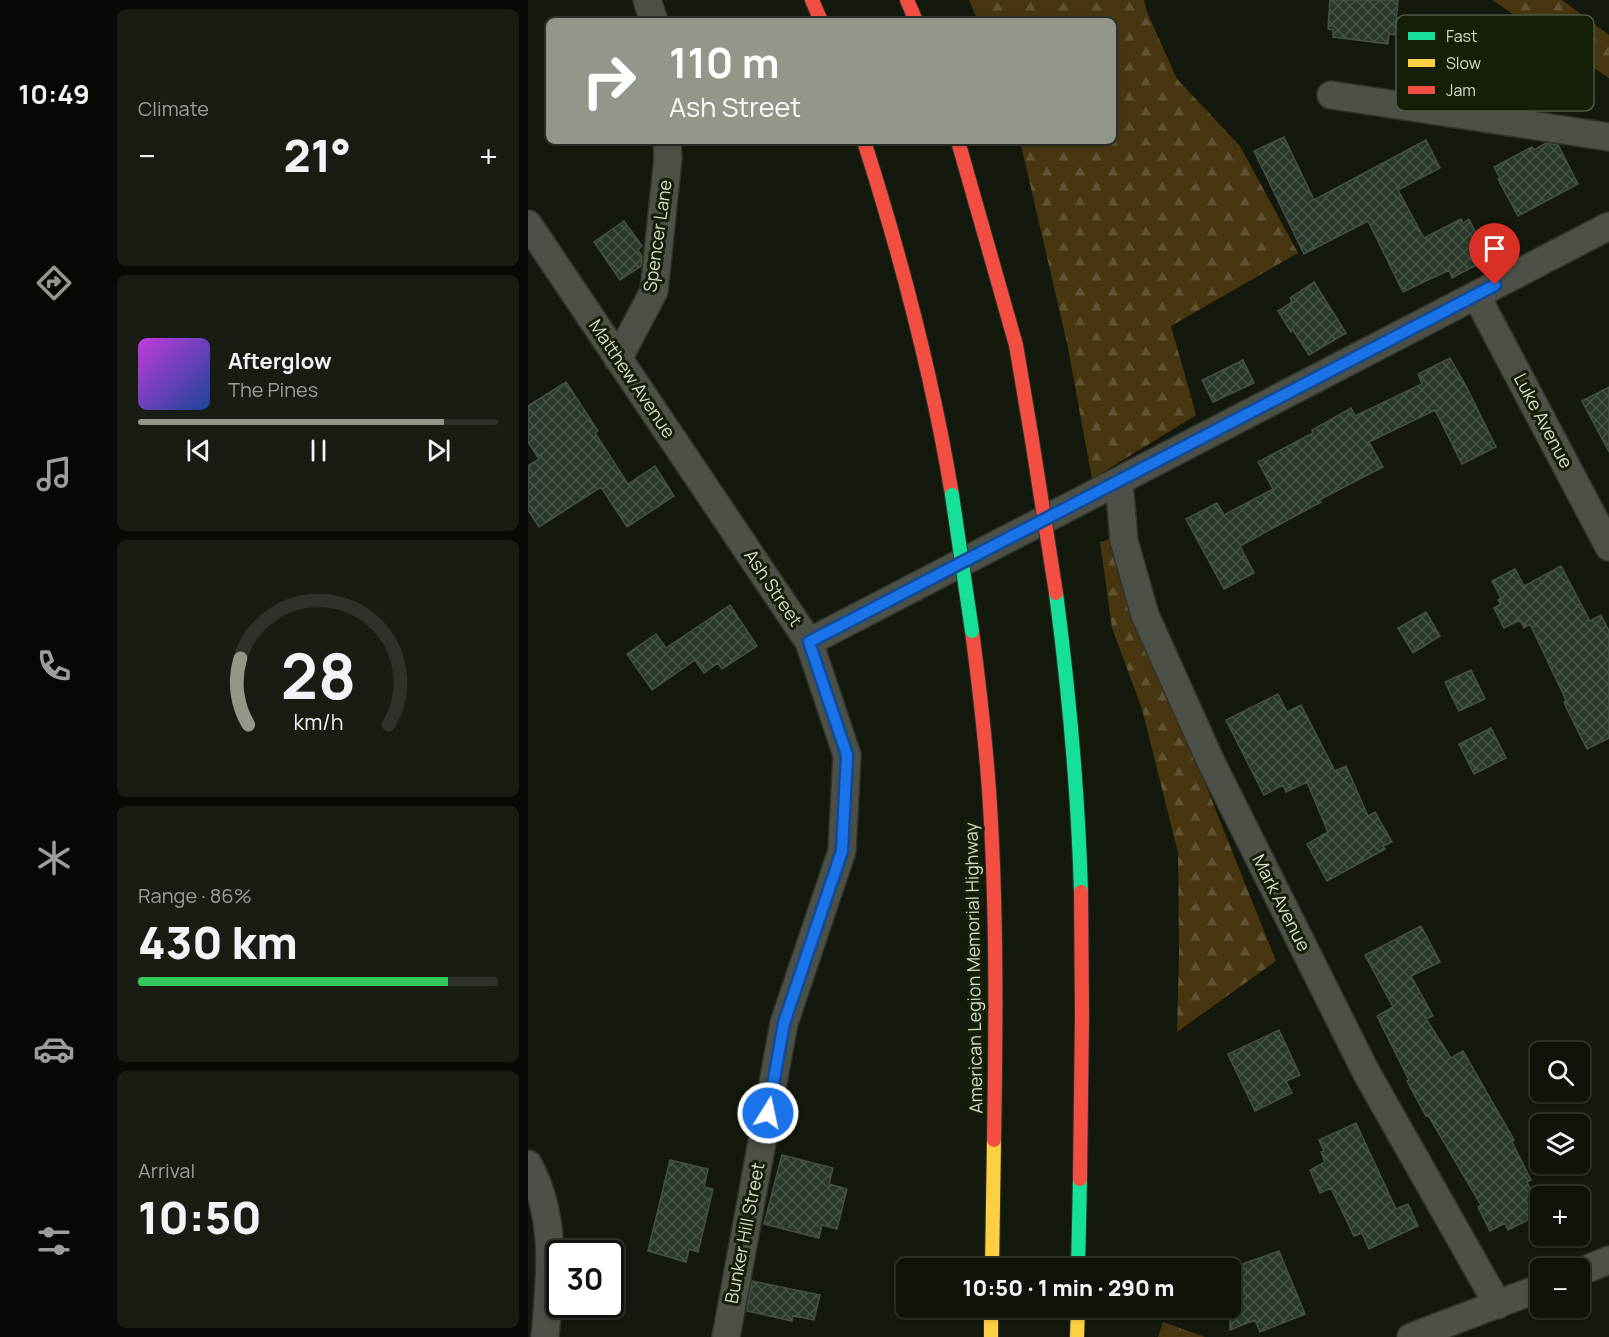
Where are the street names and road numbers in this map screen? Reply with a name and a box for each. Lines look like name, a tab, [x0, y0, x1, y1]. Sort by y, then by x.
street label: Spencer Lane	[637, 178, 677, 294]
street label: Matthew Avenue	[584, 314, 681, 443]
street label: Luke Avenue	[1509, 369, 1579, 472]
street label: Ash Street	[739, 544, 808, 631]
street label: American Legion Memorial Highway	[958, 822, 988, 1114]
street label: Mark Avenue	[1247, 850, 1317, 955]
street label: Bunker Hill Street	[719, 1160, 769, 1305]

